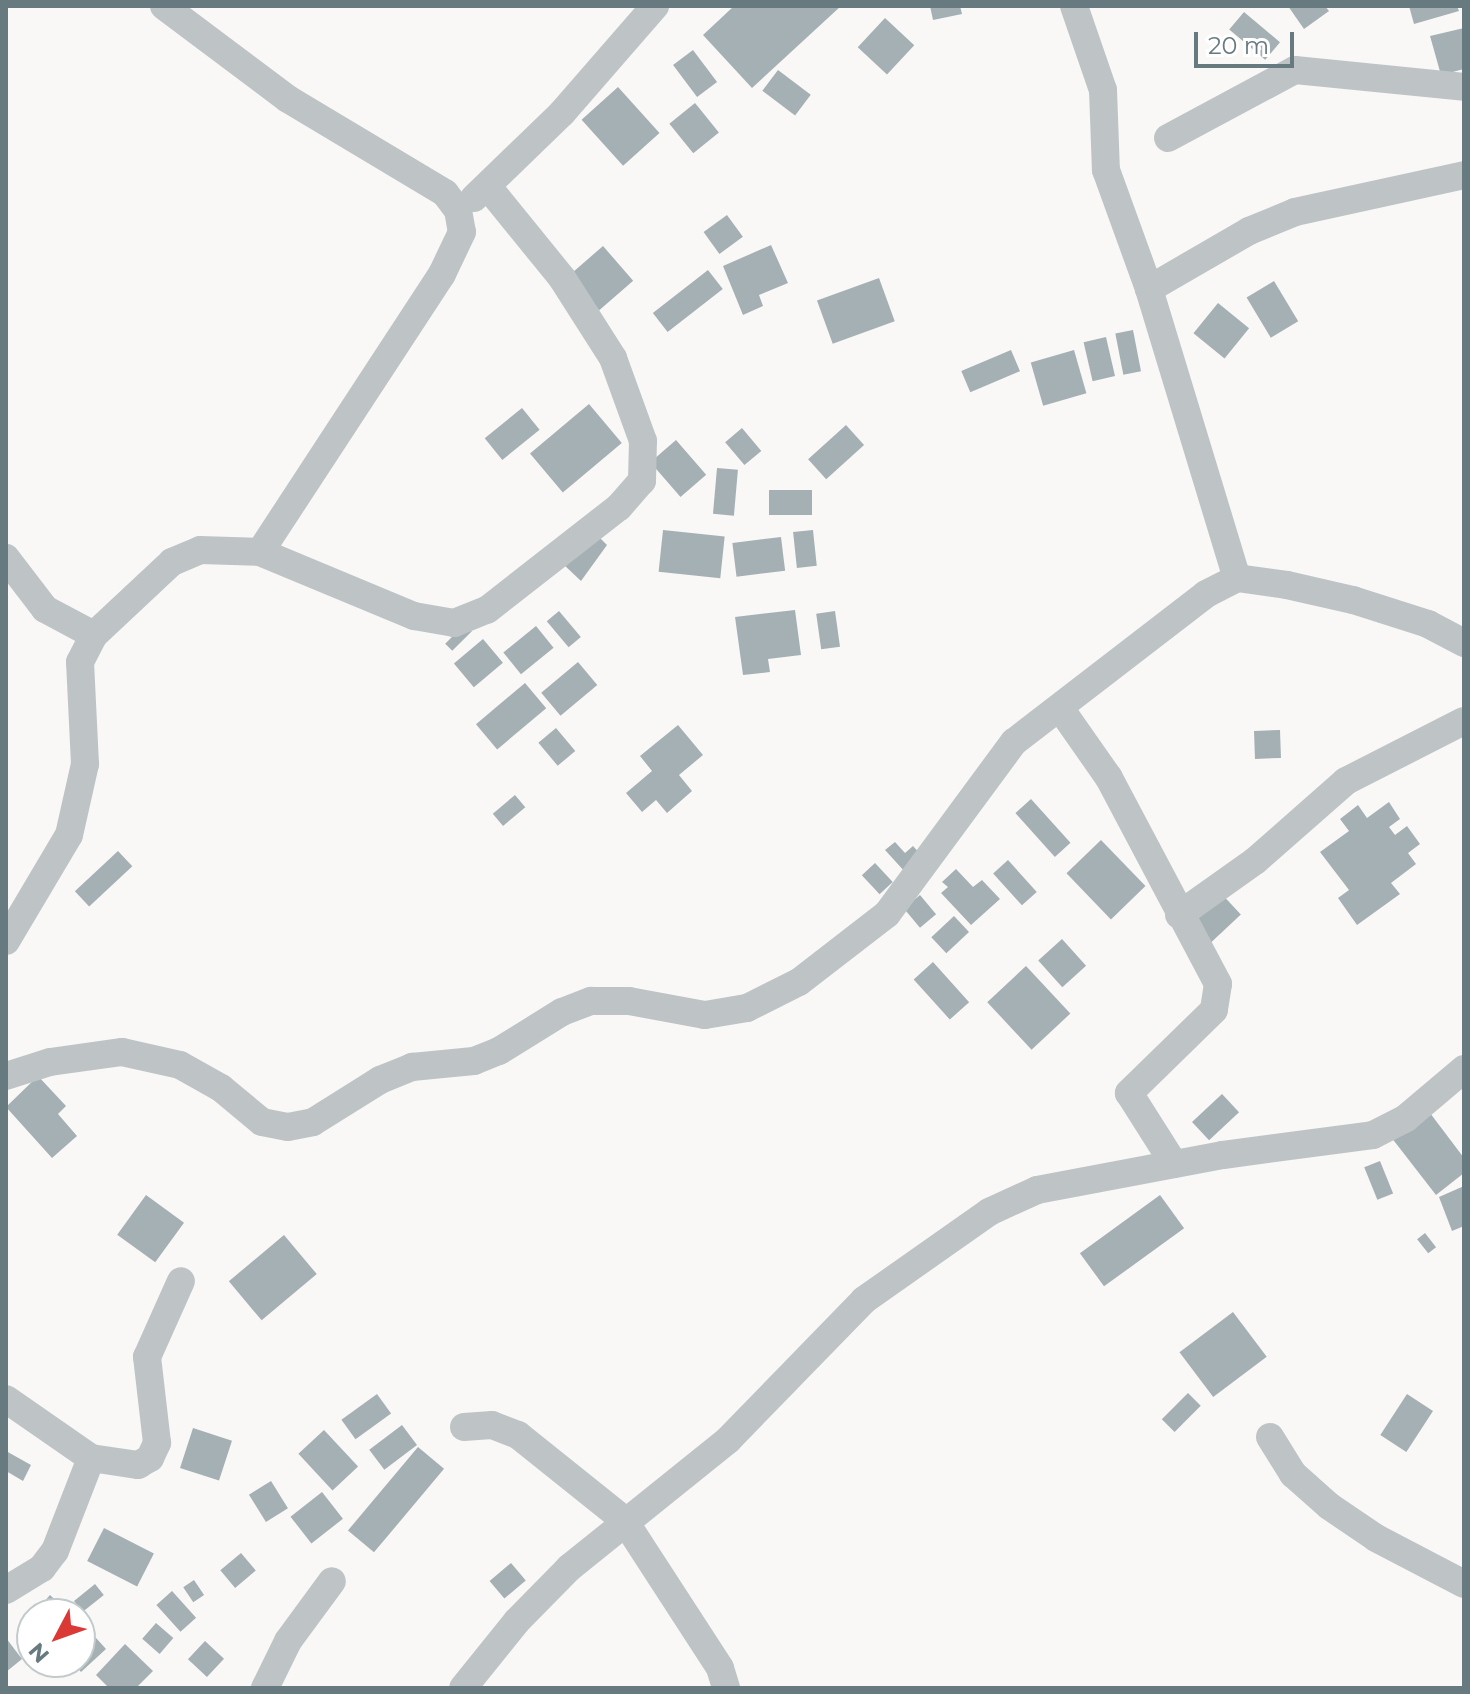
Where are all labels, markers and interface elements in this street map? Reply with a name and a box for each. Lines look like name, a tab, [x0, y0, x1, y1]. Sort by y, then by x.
scale bar	[1198, 16, 1298, 66]
text: 20 m	[1208, 31, 1269, 60]
north arrow	[16, 1598, 96, 1678]
text: N	[23, 1637, 55, 1668]

